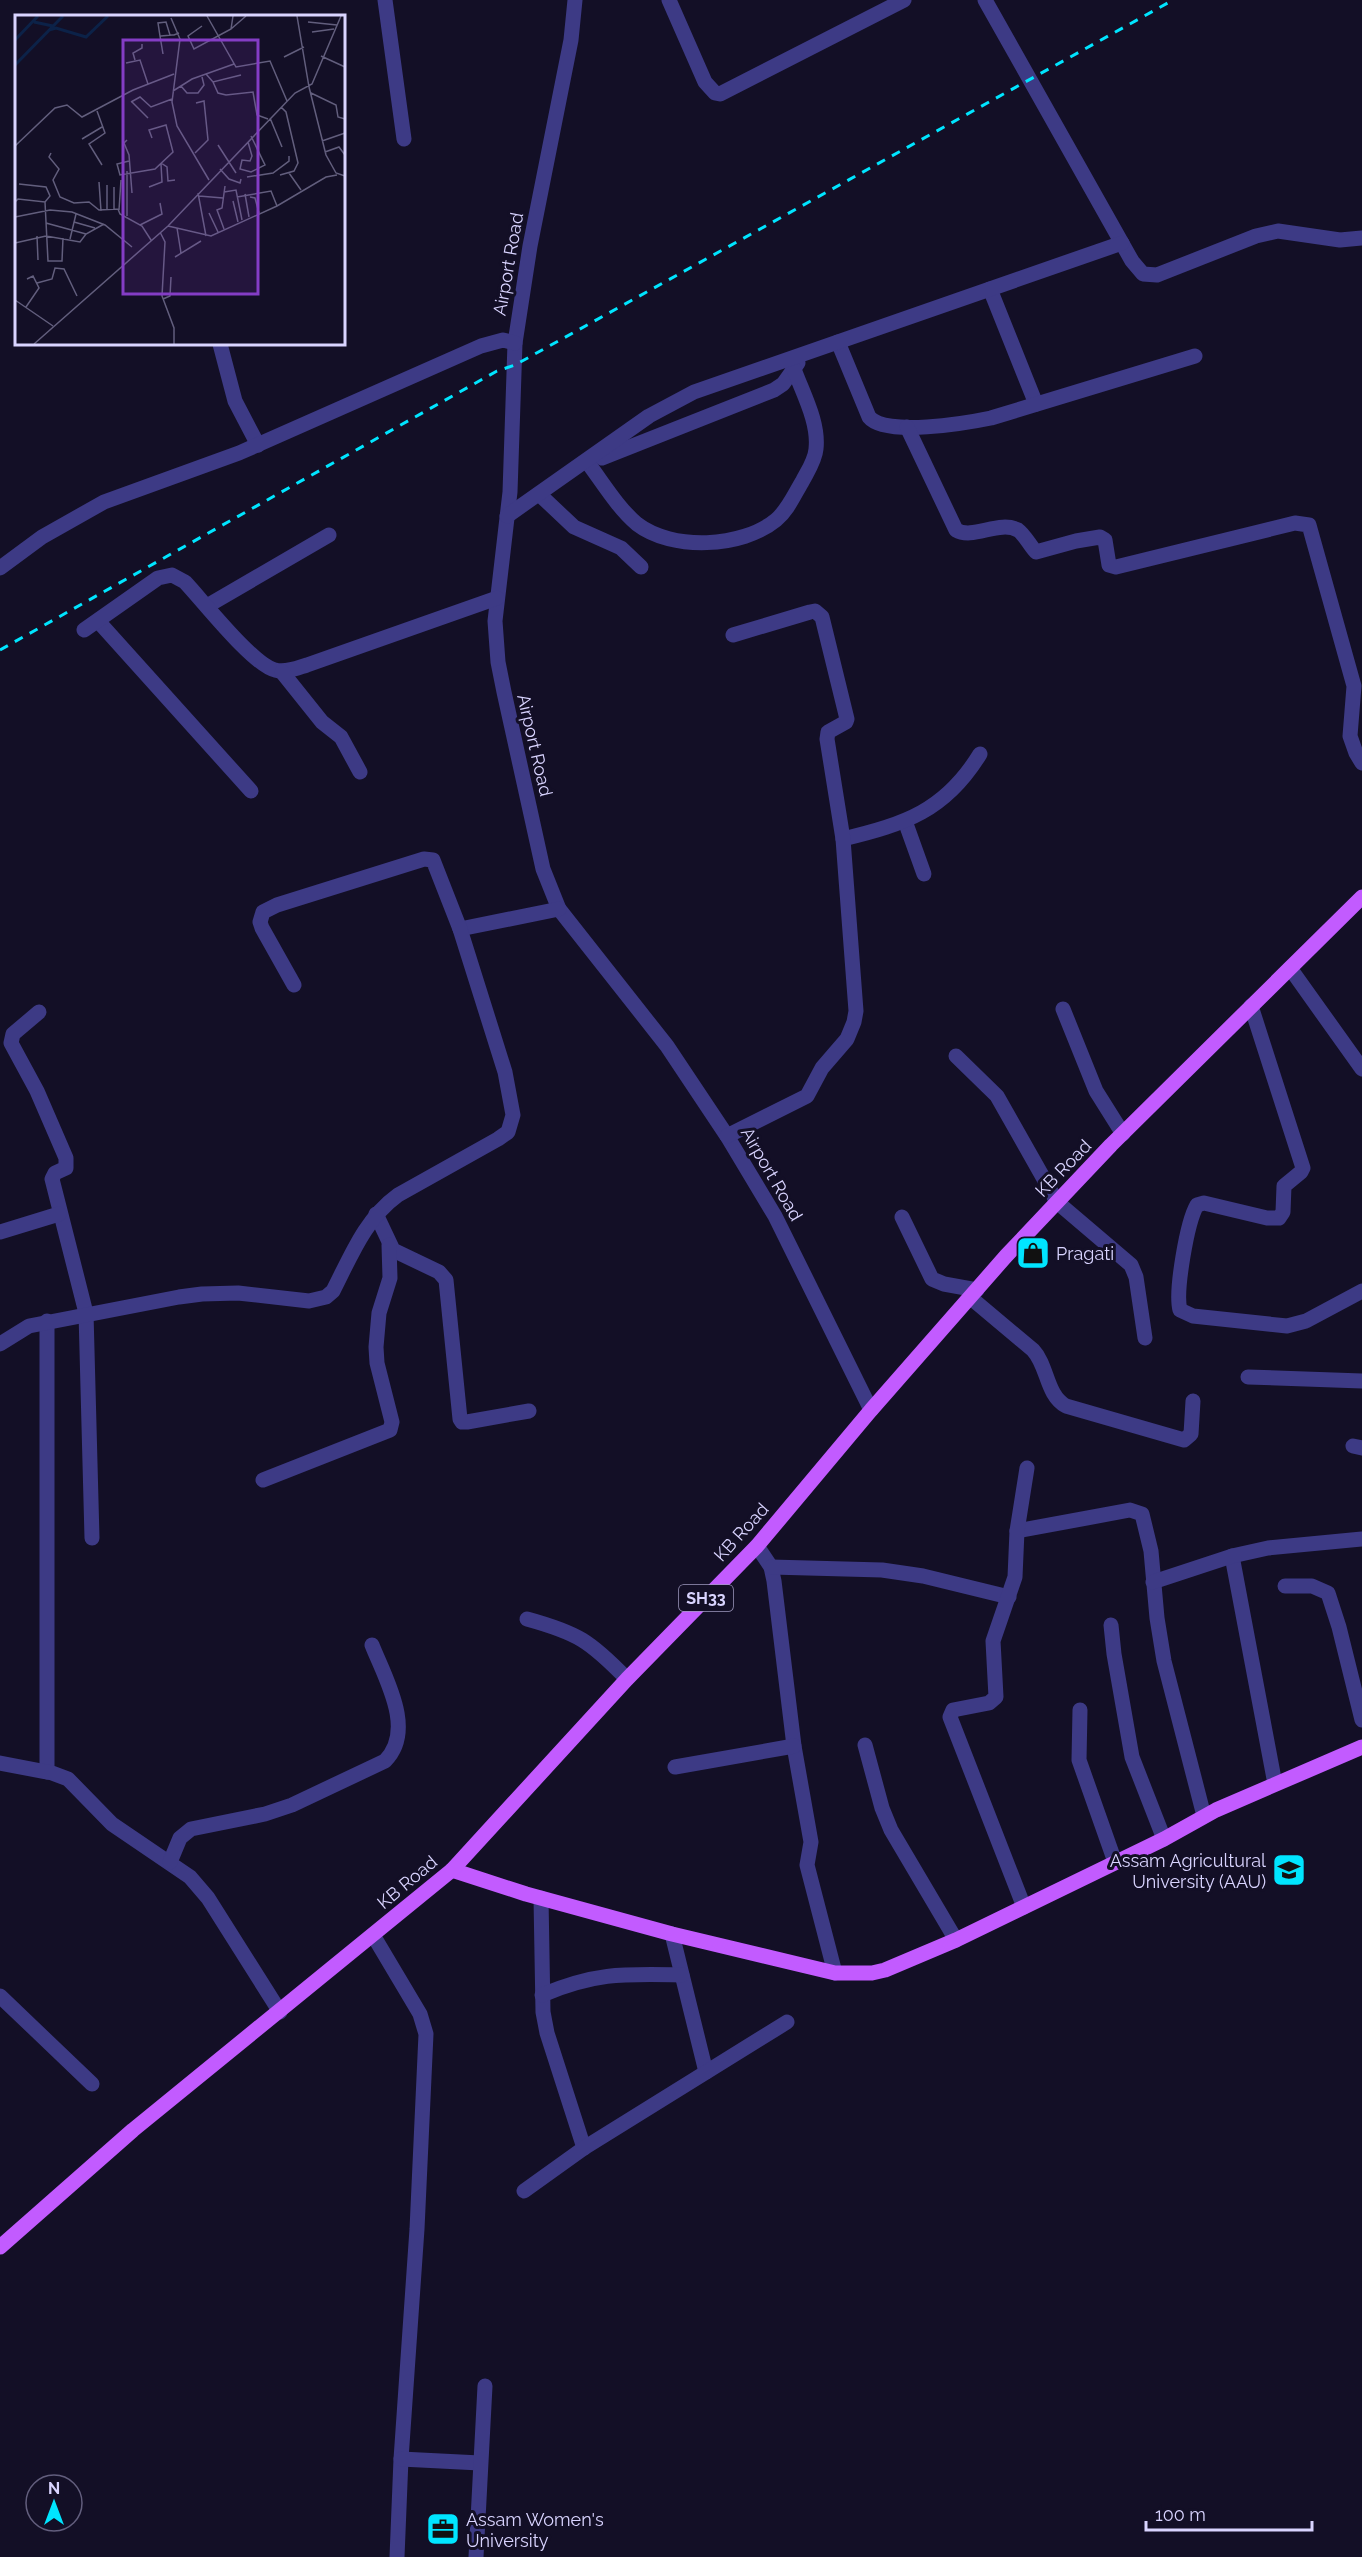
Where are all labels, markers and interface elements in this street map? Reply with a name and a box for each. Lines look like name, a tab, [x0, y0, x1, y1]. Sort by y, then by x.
inset map	[15, 15, 345, 345]
street label: Airport Road	[489, 211, 527, 317]
street label: Airport Road	[513, 692, 557, 798]
street label: Airport Road	[737, 1124, 807, 1224]
street label: KB Road	[1031, 1135, 1095, 1201]
shop icon: Pragati	[1015, 1235, 1051, 1271]
place label: Pragati	[1056, 1243, 1114, 1264]
street label: KB Road	[709, 1498, 773, 1566]
road number: SH33	[679, 1585, 733, 1611]
place label: Assam Agricultural University (AAU)	[1110, 1850, 1266, 1892]
street label: KB Road	[373, 1851, 441, 1913]
school or university icon: Assam Agricultural University (AAU)	[1271, 1852, 1307, 1888]
north arrow	[24, 2473, 84, 2533]
text: N	[48, 2479, 60, 2498]
scale bar	[1146, 2494, 1312, 2532]
text: 100 m	[1155, 2504, 1206, 2525]
place label: Assam Women's University	[466, 2509, 604, 2551]
office icon: Assam Women's University	[425, 2511, 461, 2547]

